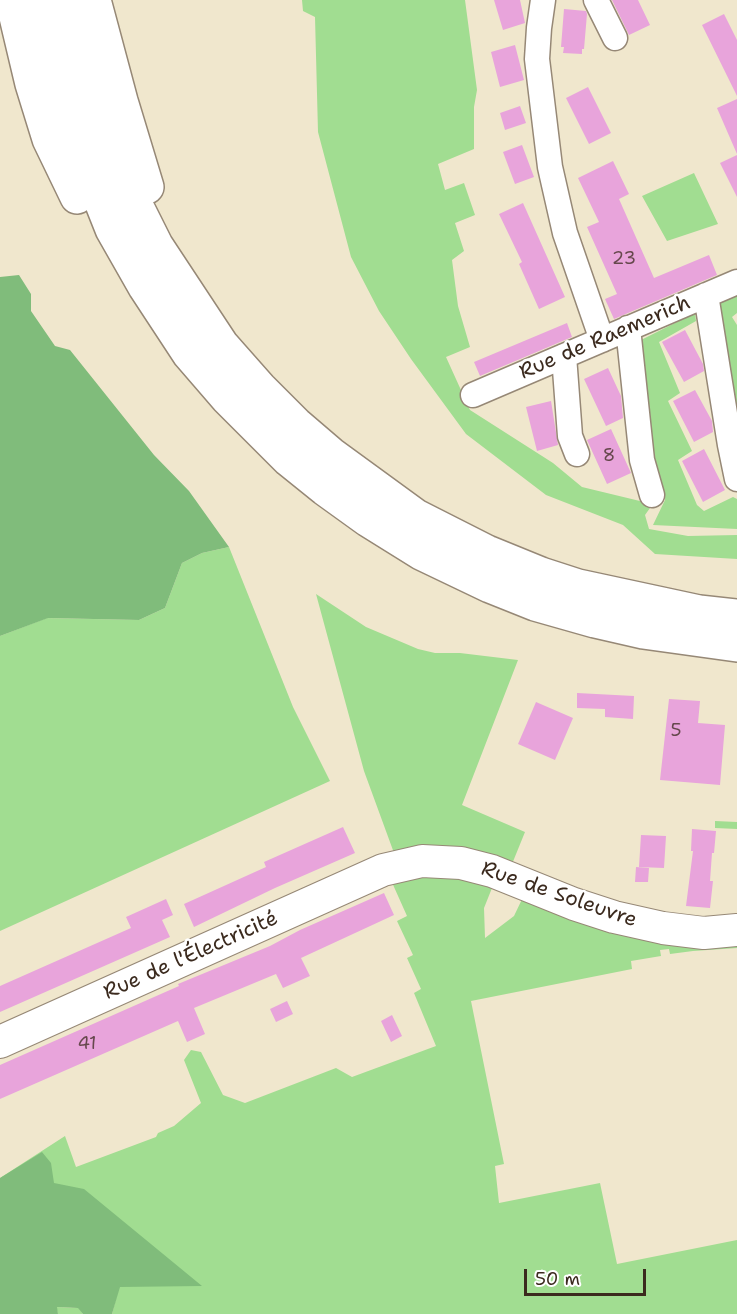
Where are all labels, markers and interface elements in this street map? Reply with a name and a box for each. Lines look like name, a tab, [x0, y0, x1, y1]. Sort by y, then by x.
house number: 23	[612, 248, 636, 270]
street label: Rue de Raemerich	[516, 291, 694, 385]
house number: 8	[603, 445, 615, 467]
house number: 5	[670, 720, 682, 742]
street label: Rue de Soleuvre	[478, 857, 640, 933]
street label: Rue de l'Électricité	[100, 906, 282, 1006]
house number: 41	[77, 1033, 97, 1055]
scale bar	[527, 1257, 648, 1295]
text: 50 m	[535, 1267, 580, 1291]

